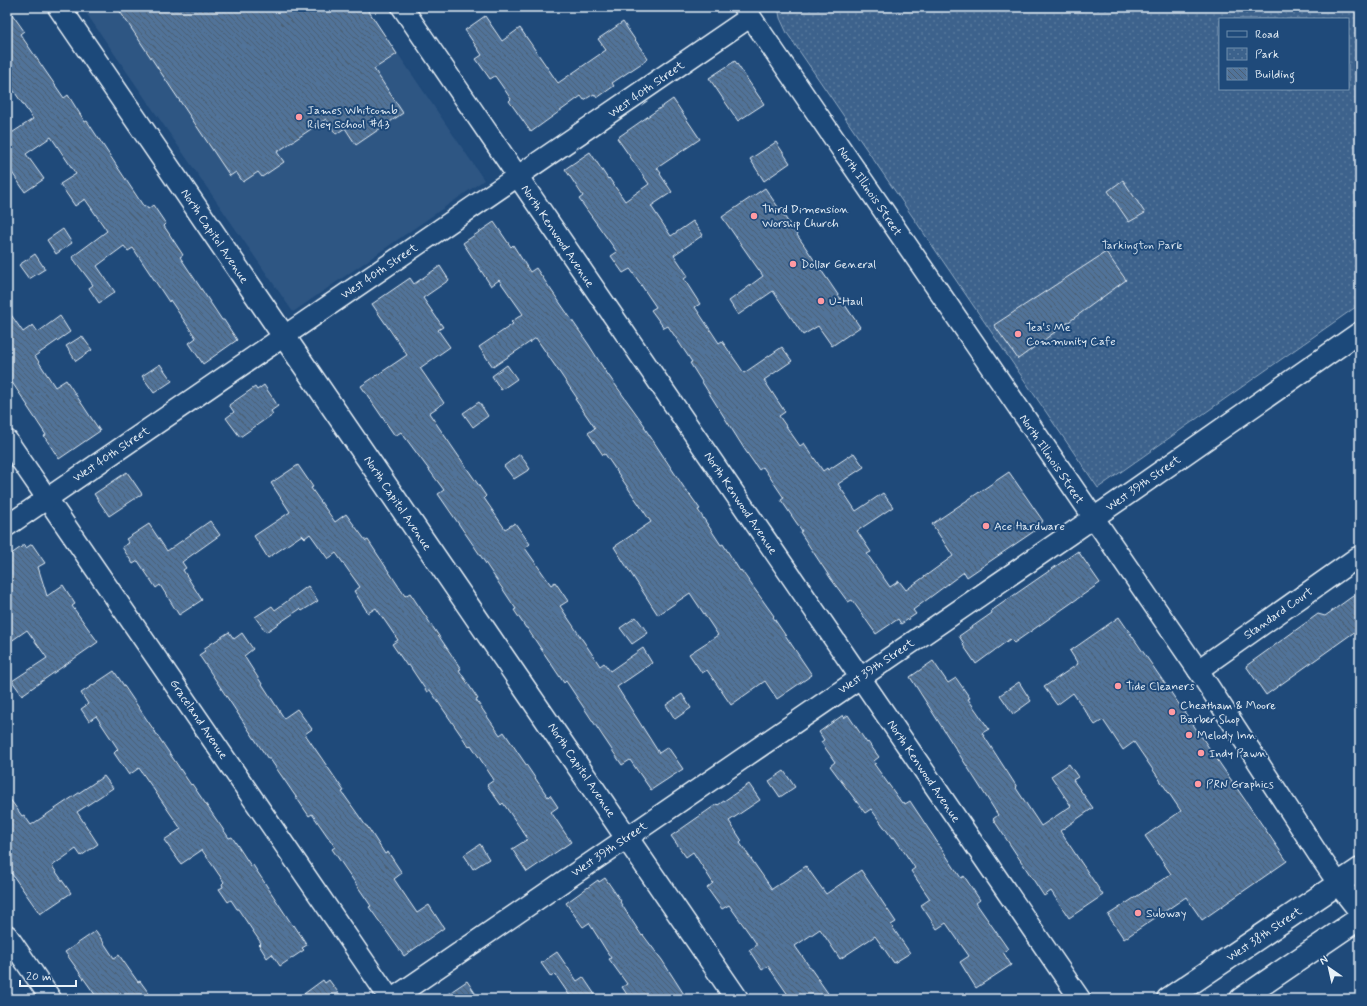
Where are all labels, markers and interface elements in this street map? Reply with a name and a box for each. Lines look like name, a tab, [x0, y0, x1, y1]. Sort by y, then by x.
legend	[1219, 18, 1349, 90]
text: Road	[1255, 27, 1279, 43]
text: Park	[1255, 47, 1279, 63]
street label: West 40th Street	[605, 58, 688, 122]
text: Building	[1255, 67, 1295, 84]
place label: James Whitcomb Riley School #43	[307, 103, 398, 133]
marker: James Whitcomb Riley School #43	[294, 112, 304, 122]
street label: North Illinois Street	[833, 144, 905, 240]
street label: North Kenwood Avenue	[517, 182, 598, 291]
street label: North Capitol Avenue	[177, 186, 252, 287]
place label: Third Dimension Worship Church	[762, 202, 849, 232]
marker: Third Dimension Worship Church	[749, 211, 759, 221]
park label: Tarkington Park	[1102, 238, 1182, 255]
street label: West 40th Street	[338, 240, 421, 303]
place label: Dollar General	[801, 257, 876, 273]
marker: Dollar General	[788, 259, 798, 269]
place label: U-Haul	[829, 294, 863, 310]
marker: U-Haul	[816, 296, 826, 306]
place label: Tea's Me Community Cafe	[1026, 320, 1116, 350]
marker: Tea's Me Community Cafe	[1013, 329, 1023, 339]
street label: North Illinois Street	[1015, 412, 1087, 508]
street label: West 40th Street	[70, 423, 153, 486]
street label: North Kenwood Avenue	[700, 449, 781, 558]
street label: West 39th Street	[1103, 452, 1184, 516]
street label: North Capitol Avenue	[360, 453, 435, 554]
place label: Ace Hardware	[994, 519, 1065, 535]
marker: Ace Hardware	[981, 521, 991, 531]
street label: Standard Court	[1241, 584, 1317, 644]
street label: West 39th Street	[836, 636, 918, 698]
street label: Graceland Avenue	[165, 676, 231, 763]
place label: Tide Cleaners	[1126, 679, 1195, 695]
marker: Tide Cleaners	[1113, 681, 1123, 691]
place label: Cheatham & Moore Barber Shop	[1180, 698, 1276, 728]
marker: Cheatham & Moore Barber Shop	[1167, 707, 1177, 717]
street label: North Kenwood Avenue	[883, 717, 964, 826]
street label: North Capitol Avenue	[544, 720, 619, 821]
place label: Melody Inn	[1197, 728, 1256, 744]
marker: Melody Inn	[1184, 730, 1194, 740]
place label: Indy Pawn	[1209, 746, 1267, 762]
marker: Indy Pawn	[1196, 748, 1206, 758]
place label: PRN Graphics	[1206, 777, 1274, 793]
marker: PRN Graphics	[1193, 779, 1203, 789]
street label: West 39th Street	[569, 819, 651, 881]
street label: West 38th Street	[1224, 904, 1305, 966]
place label: Subway	[1146, 906, 1187, 922]
marker: Subway	[1133, 908, 1143, 918]
north arrow	[1309, 948, 1349, 988]
text: N	[1317, 953, 1331, 968]
scale bar	[20, 962, 76, 988]
text: 20 m	[26, 969, 52, 985]

